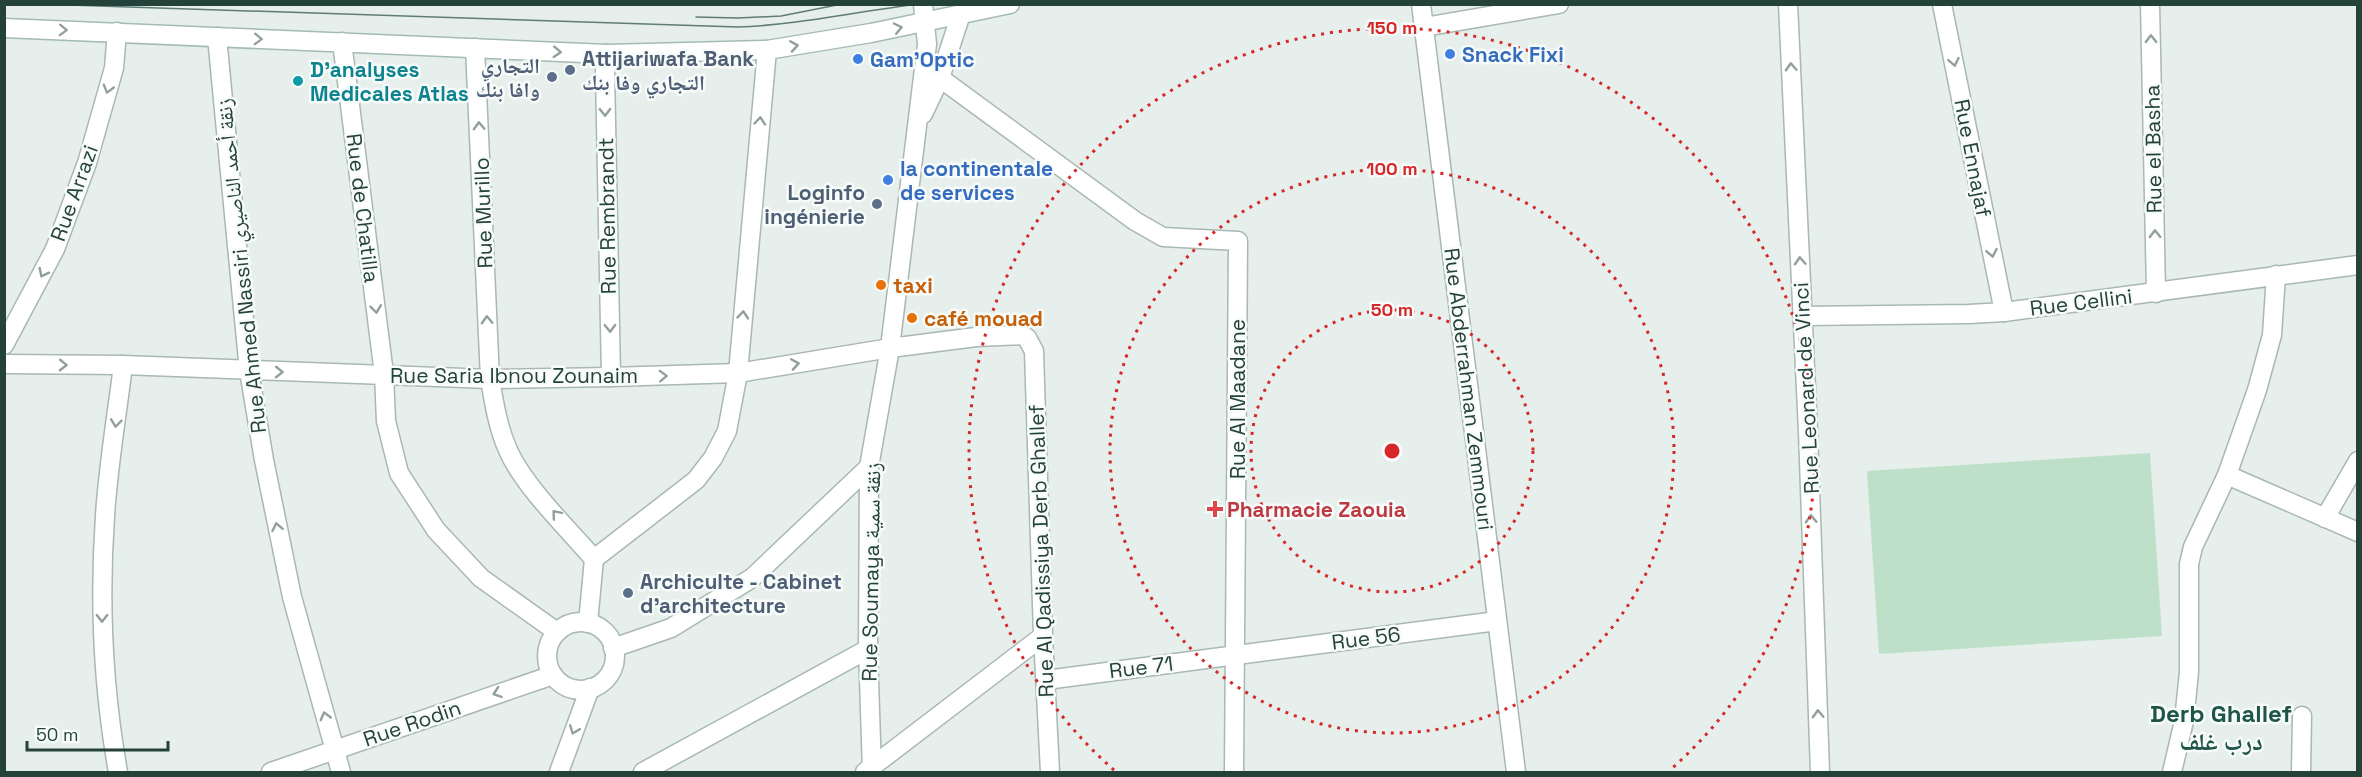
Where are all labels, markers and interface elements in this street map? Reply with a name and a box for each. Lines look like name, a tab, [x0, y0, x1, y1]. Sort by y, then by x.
text: 150 m	[1367, 16, 1417, 39]
one-way arrow	[892, 22, 902, 35]
one-way arrow	[58, 24, 67, 36]
one-way arrow	[253, 32, 262, 45]
one-way arrow	[2144, 35, 2157, 44]
one-way arrow	[789, 40, 799, 52]
place label: Snack Fixi	[1462, 41, 1564, 68]
one-way arrow	[553, 45, 562, 58]
place label: Attijariwafa Bank التجاري وفا بنك	[582, 45, 754, 99]
place label: Gam'Optic	[870, 46, 975, 73]
marker: Snack Fixi	[1443, 47, 1457, 61]
place label: التجاري وافا بنك	[476, 52, 540, 103]
marker: Gam'Optic	[851, 52, 865, 66]
place label: D'analyses Medicales Atlas	[310, 56, 469, 107]
one-way arrow	[1947, 56, 1960, 66]
one-way arrow	[1784, 62, 1797, 71]
marker: Attijariwafa Bank التجاري وفا بنك	[563, 63, 577, 77]
marker: التجاري وافا بنك	[545, 70, 559, 84]
marker: D'analyses Medicales Atlas	[291, 74, 305, 88]
one-way arrow	[103, 83, 115, 94]
street label: Rue el Basha	[2138, 84, 2168, 214]
street label: Rue Ahmed Nassiri زنقة أحمد الناصيري	[210, 97, 275, 435]
street label: Rue Ennajaf	[1948, 97, 1998, 219]
one-way arrow	[599, 108, 612, 117]
one-way arrow	[753, 116, 766, 125]
one-way arrow	[472, 121, 485, 130]
street label: Rue de Chatilla	[340, 132, 386, 284]
street label: Rue Rembrandt	[592, 137, 622, 295]
street label: Rue Arrazi	[44, 141, 104, 245]
place label: la continentale de services	[900, 155, 1053, 206]
street label: Rue Murillo	[468, 157, 498, 269]
text: 100 m	[1366, 157, 1418, 180]
marker: la continentale de services	[881, 173, 895, 187]
place label: Loginfo ingénierie	[764, 179, 865, 230]
marker: Loginfo ingénierie	[870, 197, 884, 211]
one-way arrow	[2149, 230, 2161, 239]
street label: Rue Abderrahman Zemmouri	[1438, 246, 1500, 532]
one-way arrow	[1985, 248, 1998, 258]
one-way arrow	[1794, 257, 1807, 266]
one-way arrow	[38, 266, 50, 277]
place label: taxi	[893, 272, 933, 299]
marker: taxi	[874, 278, 888, 292]
street label: Rue Leonard de Vinci	[1787, 281, 1825, 495]
street label: Rue Cellini	[2028, 282, 2134, 322]
text: 50 m	[1371, 298, 1413, 321]
one-way arrow	[369, 304, 381, 313]
place label: café mouad	[924, 305, 1043, 332]
one-way arrow	[736, 311, 749, 320]
marker: café mouad	[905, 311, 919, 325]
one-way arrow	[481, 316, 494, 325]
street label: Rue Al Maadane	[1224, 319, 1251, 479]
one-way arrow	[604, 324, 616, 333]
one-way arrow	[791, 358, 800, 370]
one-way arrow	[58, 359, 67, 371]
street label: Rue Saria Ibnou Zounaim	[390, 362, 638, 389]
one-way arrow	[274, 366, 283, 378]
one-way arrow	[658, 369, 667, 382]
street label: Rue Al Qadissiya Derb Ghallef	[1022, 404, 1060, 698]
one-way arrow	[110, 419, 123, 428]
centre of rings	[1382, 441, 1402, 461]
street label: Rue Soumaya زنقة سمية	[856, 462, 886, 682]
place label: Pharmacie Zaouia	[1227, 496, 1406, 523]
marker: Pharmacie Zaouia	[1208, 502, 1222, 516]
one-way arrow	[552, 510, 563, 521]
one-way arrow	[1805, 515, 1818, 524]
one-way arrow	[271, 523, 284, 533]
place label: Archiculte - Cabinet d'architecture	[640, 568, 842, 619]
marker: Archiculte - Cabinet d'architecture	[621, 586, 635, 600]
one-way arrow	[96, 613, 108, 622]
street label: Rue 56	[1330, 620, 1402, 656]
street label: Rue 71	[1107, 650, 1175, 684]
one-way arrow	[492, 686, 503, 699]
street label: Rue Rodin	[360, 694, 464, 752]
district label: Derb Ghallef درب غلف	[2150, 698, 2292, 757]
one-way arrow	[1812, 710, 1825, 719]
one-way arrow	[319, 712, 332, 722]
scale bar	[27, 714, 168, 752]
text: 50 m	[36, 723, 78, 746]
one-way arrow	[569, 724, 581, 735]

